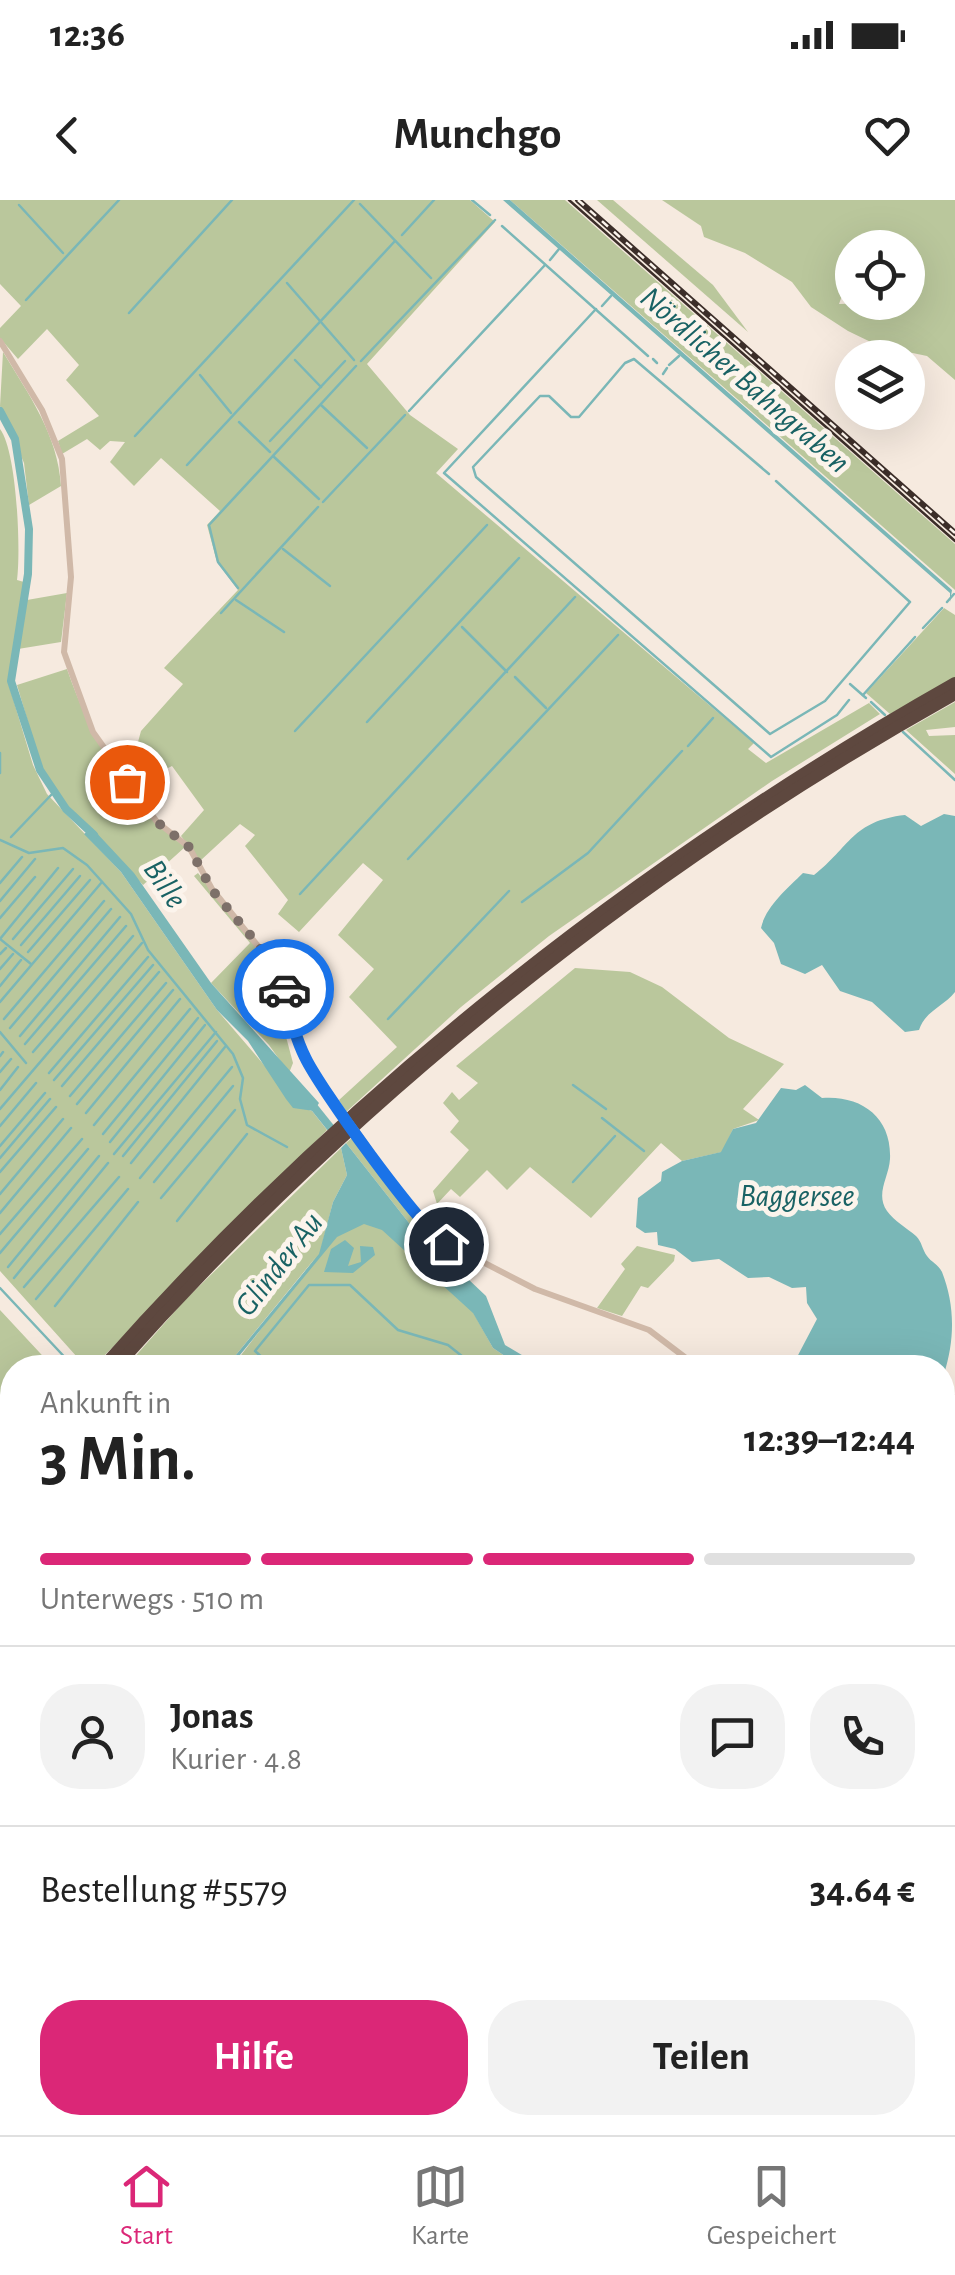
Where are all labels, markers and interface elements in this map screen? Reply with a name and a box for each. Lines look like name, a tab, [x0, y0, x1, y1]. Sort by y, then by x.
text: 12:36	[50, 16, 125, 54]
icon: back	[40, 108, 95, 163]
icon: heart	[860, 108, 915, 163]
text: Munchgo	[394, 112, 561, 157]
map controls	[835, 230, 925, 430]
button: locate	[835, 230, 925, 320]
water label: Nördlicher Bahngraben	[634, 281, 856, 479]
button: layers	[835, 340, 925, 430]
pin	[85, 740, 170, 825]
icon: bag	[100, 755, 155, 810]
water label: Bille	[137, 854, 193, 914]
courier	[234, 939, 334, 1039]
icon: car	[257, 962, 312, 1017]
water label: Baggersee	[739, 1180, 855, 1212]
pin	[404, 1202, 489, 1287]
water label: Glinder Au	[229, 1206, 329, 1322]
icon: home	[419, 1217, 474, 1272]
text: Ankunft in	[40, 1387, 171, 1419]
text: 12:39–12:44	[744, 1421, 915, 1459]
text: 3 Min.	[40, 1427, 196, 1492]
text: Unterwegs · 510 m	[40, 1583, 264, 1615]
button: person	[40, 1684, 145, 1789]
button: chat	[680, 1684, 785, 1789]
button: phone	[810, 1684, 915, 1789]
text: Jonas	[170, 1698, 254, 1736]
text: Kurier · 4.8	[170, 1743, 302, 1775]
text: Bestellung #5579	[40, 1872, 288, 1910]
text: 34.64 €	[810, 1872, 915, 1910]
button: Hilfe	[40, 2000, 468, 2115]
button: Teilen	[488, 2000, 915, 2115]
tab: Start	[119, 2159, 174, 2253]
tab: Karte	[411, 2159, 469, 2253]
tab: Gespeichert	[707, 2159, 836, 2253]

